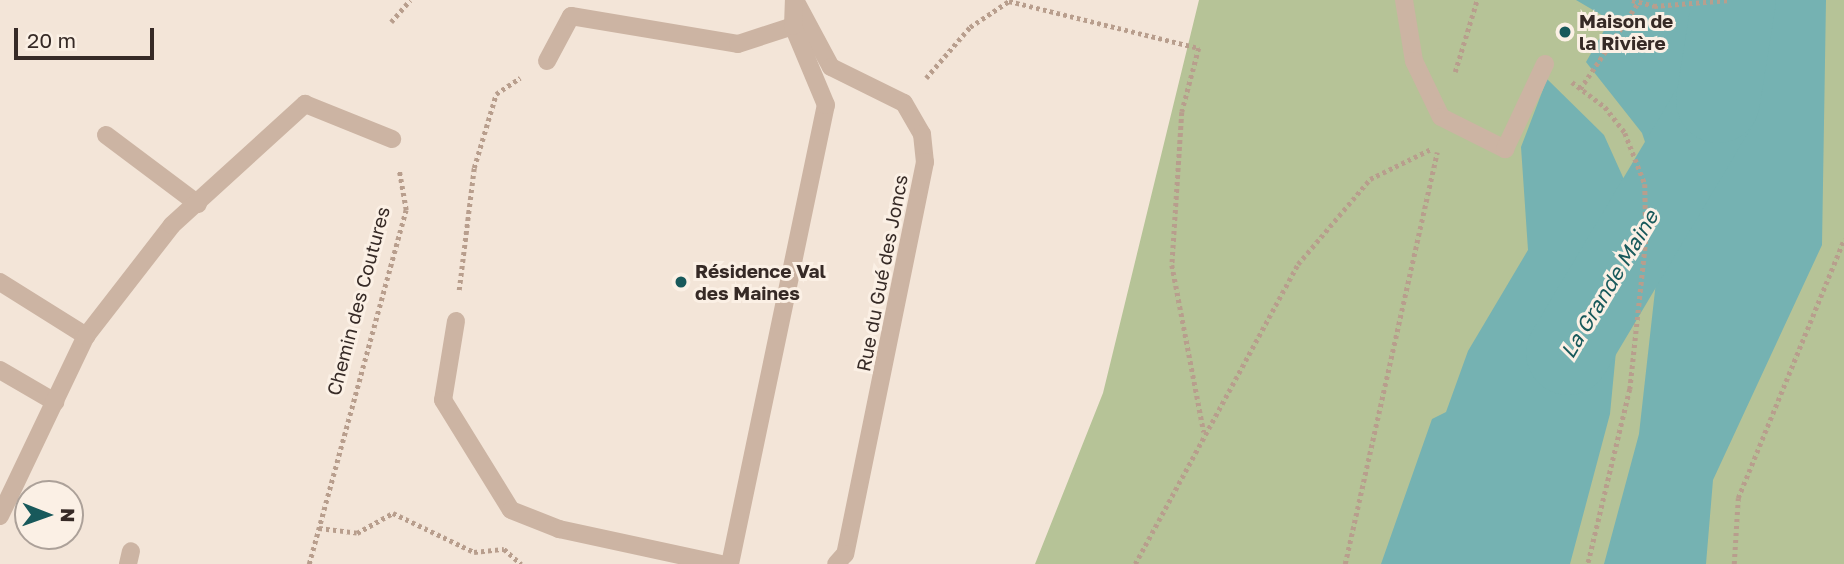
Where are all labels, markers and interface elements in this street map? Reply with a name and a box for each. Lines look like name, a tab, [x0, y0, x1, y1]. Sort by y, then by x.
place label: Maison de la Rivière	[1579, 10, 1673, 54]
scale bar	[18, 14, 158, 58]
marker: Maison de la Rivière	[1557, 24, 1573, 40]
text: 20 m	[27, 27, 76, 53]
street label: Rue du Gué des Joncs	[852, 173, 912, 373]
street label: Chemin des Coutures	[322, 204, 394, 398]
water label: La Grande Maine	[1555, 206, 1663, 362]
place label: Résidence Val des Maines	[695, 260, 826, 304]
marker: Résidence Val des Maines	[673, 274, 689, 290]
north arrow	[14, 480, 84, 550]
text: N	[57, 508, 80, 523]

